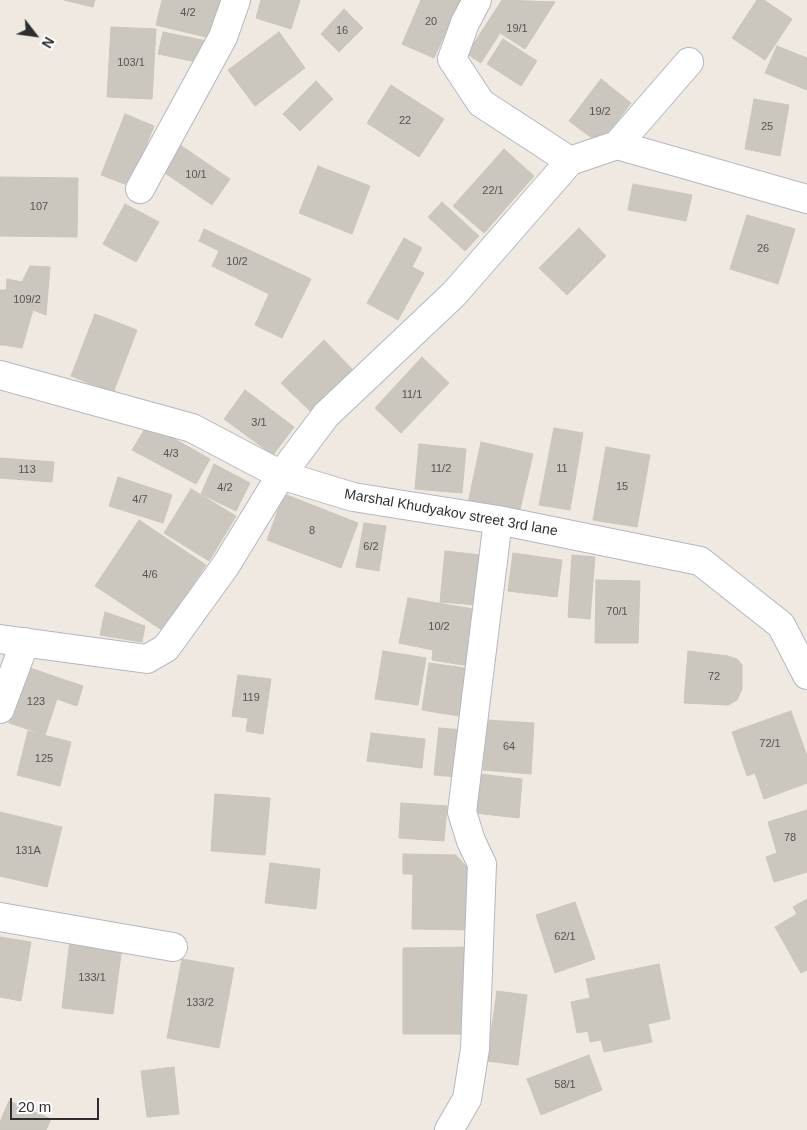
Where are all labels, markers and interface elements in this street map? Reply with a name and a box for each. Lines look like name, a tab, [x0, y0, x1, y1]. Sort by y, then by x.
house number: 4/2	[180, 6, 196, 20]
north arrow	[10, 10, 60, 60]
house number: 20	[425, 15, 437, 29]
house number: 19/1	[506, 22, 528, 36]
house number: 16	[336, 24, 348, 38]
text: N	[39, 34, 57, 51]
house number: 103/1	[117, 56, 145, 70]
house number: 19/2	[589, 105, 611, 119]
house number: 22	[399, 114, 411, 128]
house number: 25	[761, 120, 773, 134]
house number: 10/1	[185, 168, 207, 182]
house number: 22/1	[482, 184, 504, 198]
house number: 107	[30, 200, 48, 214]
house number: 26	[757, 242, 769, 256]
house number: 10/2	[226, 255, 248, 269]
house number: 109/2	[13, 293, 41, 307]
house number: 11/1	[402, 388, 422, 402]
house number: 3/1	[251, 416, 267, 430]
house number: 4/3	[163, 447, 179, 461]
house number: 11/2	[431, 462, 451, 476]
house number: 11	[556, 462, 568, 476]
house number: 113	[18, 463, 36, 477]
house number: 15	[616, 480, 628, 494]
house number: 4/2	[217, 481, 233, 495]
street label: Marshal Khudyakov street 3rd lane	[343, 486, 559, 540]
house number: 4/7	[132, 493, 148, 507]
house number: 8	[309, 524, 315, 538]
house number: 6/2	[363, 540, 379, 554]
house number: 4/6	[142, 568, 158, 582]
house number: 70/1	[606, 605, 628, 619]
house number: 10/2	[428, 620, 450, 634]
house number: 72	[708, 670, 720, 684]
house number: 119	[242, 691, 260, 705]
house number: 123	[27, 695, 45, 709]
house number: 72/1	[759, 737, 781, 751]
house number: 64	[503, 740, 515, 754]
house number: 125	[35, 752, 53, 766]
house number: 78	[784, 831, 796, 845]
house number: 131А	[15, 844, 41, 858]
house number: 62/1	[554, 930, 576, 944]
house number: 133/1	[78, 971, 106, 985]
house number: 133/2	[186, 996, 214, 1010]
house number: 58/1	[554, 1078, 576, 1092]
scale bar	[12, 1088, 101, 1120]
text: 20 m	[18, 1098, 51, 1115]

